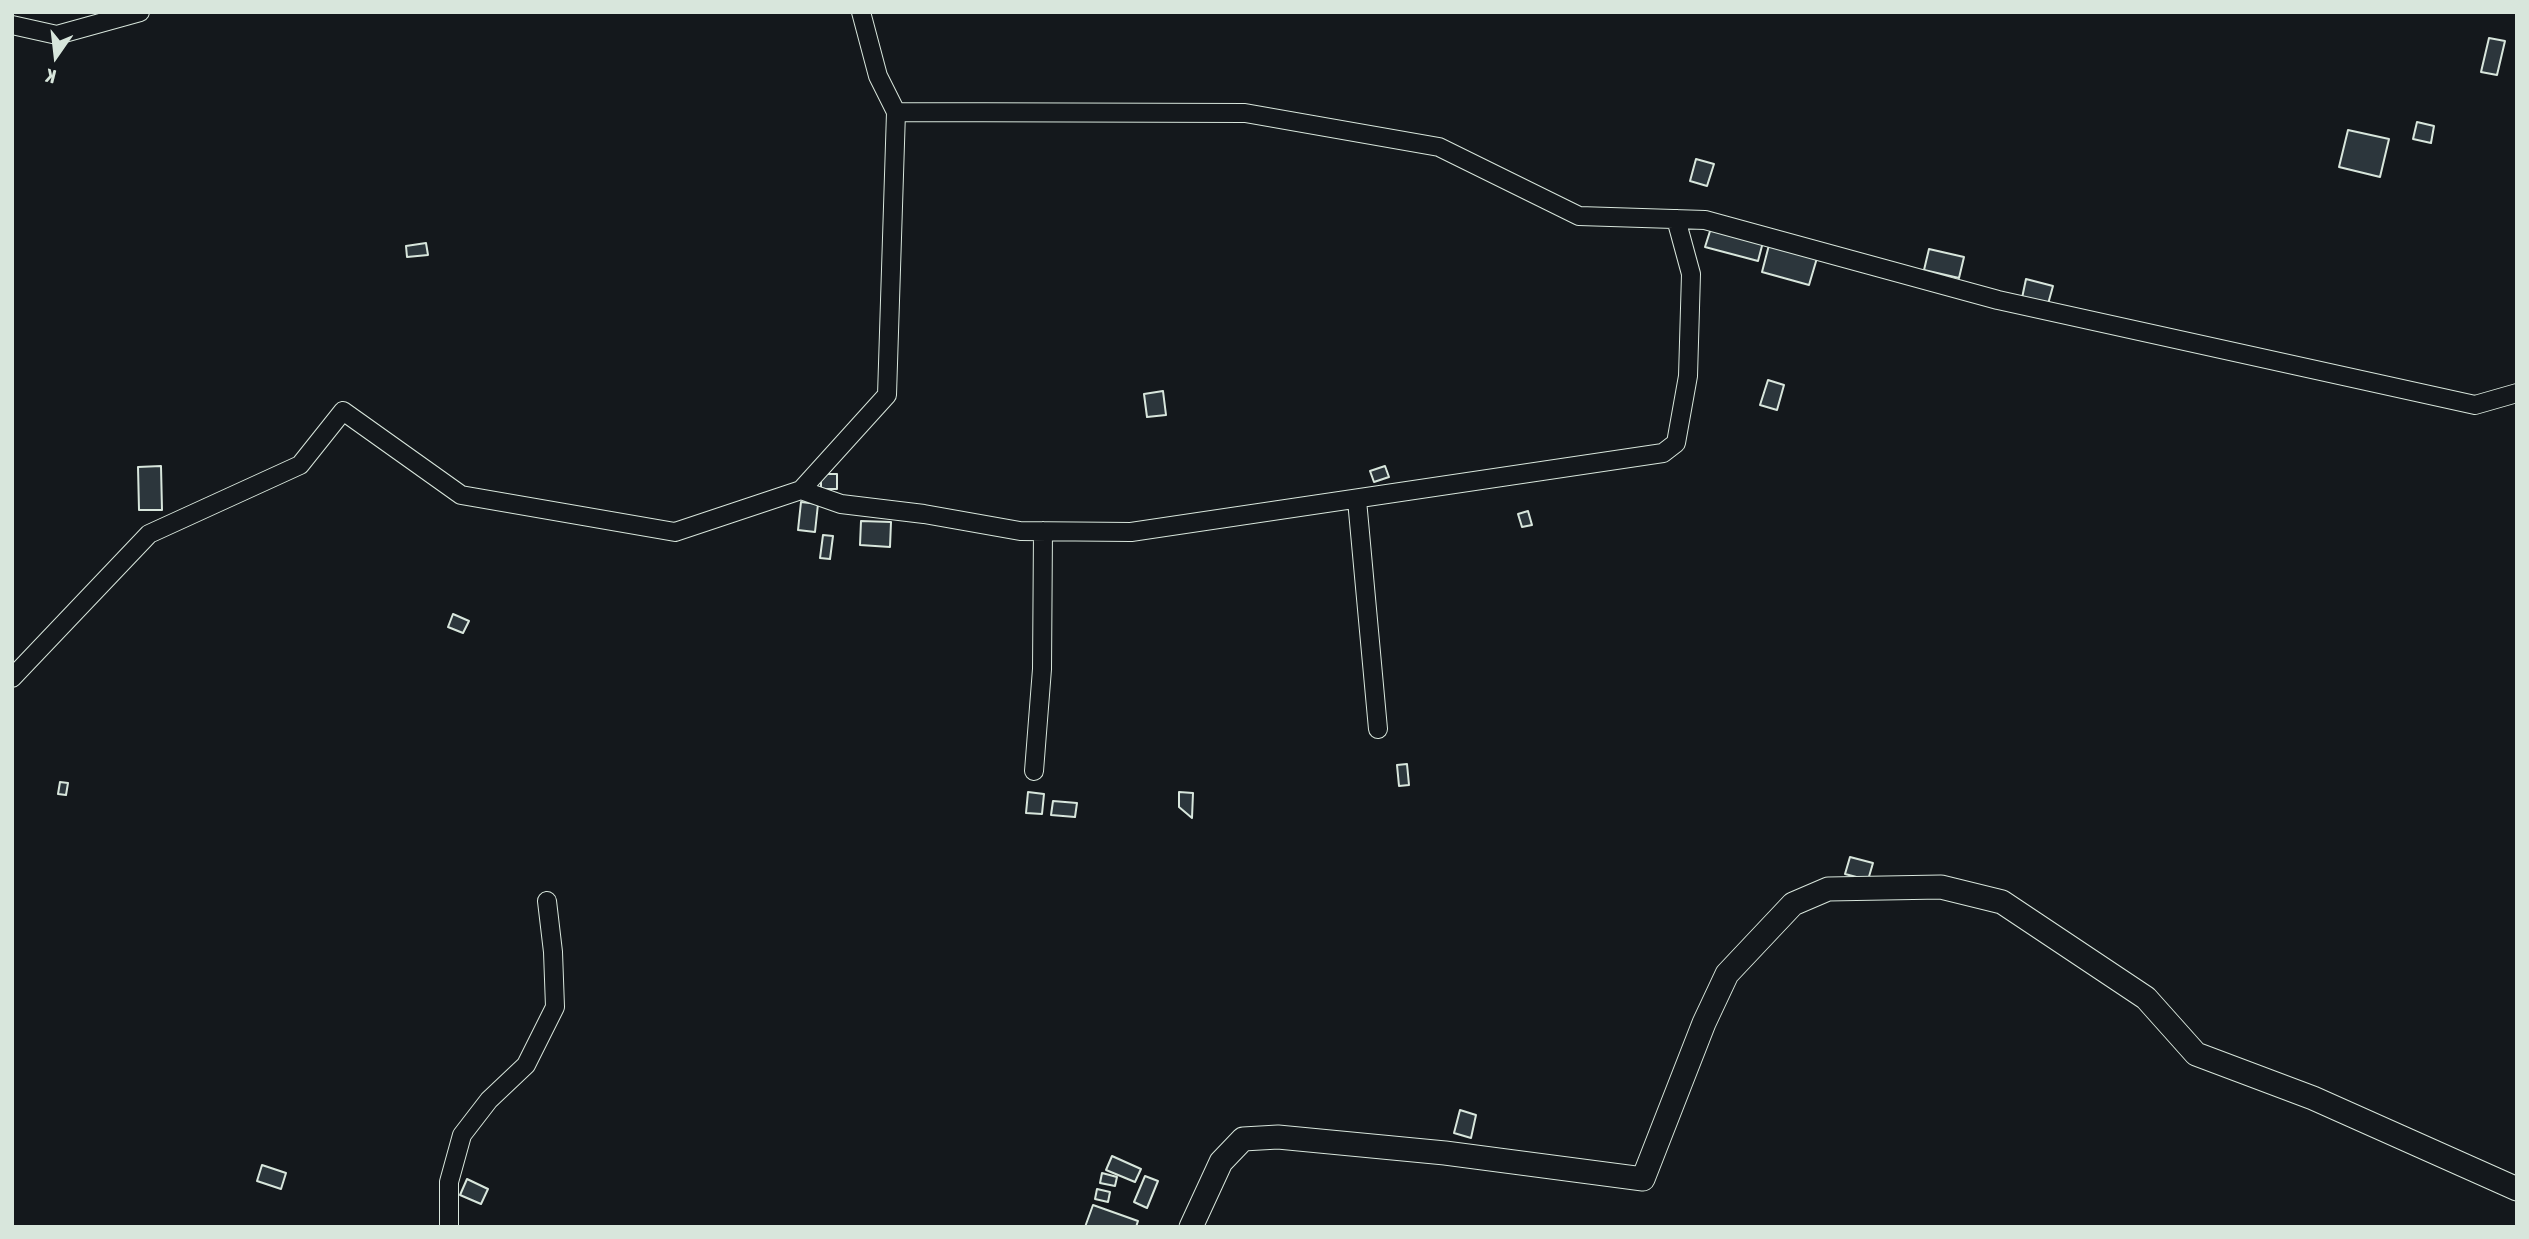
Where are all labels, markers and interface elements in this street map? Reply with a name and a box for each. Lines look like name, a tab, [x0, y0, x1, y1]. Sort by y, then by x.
north arrow	[21, 21, 91, 91]
text: K	[44, 65, 58, 88]

